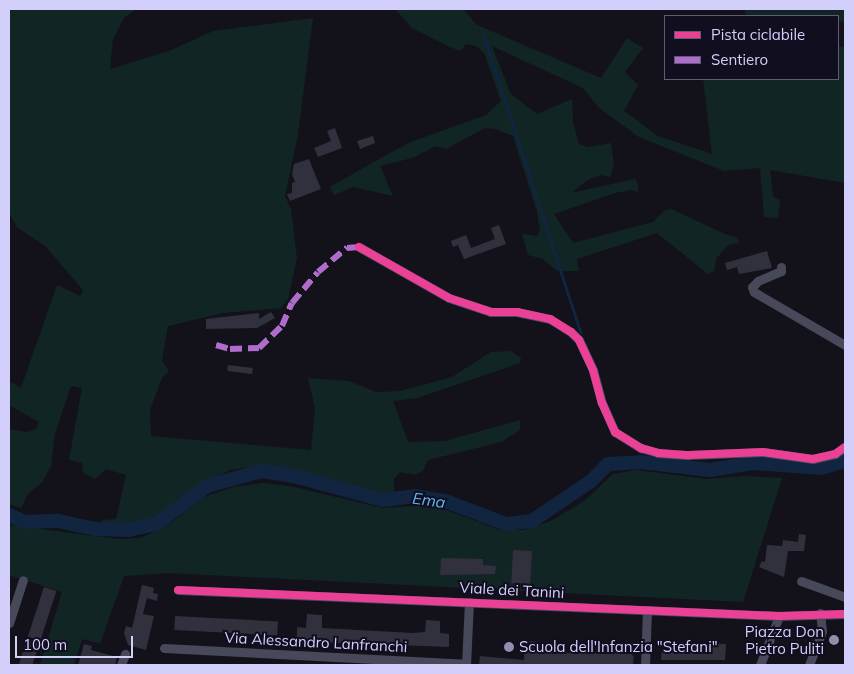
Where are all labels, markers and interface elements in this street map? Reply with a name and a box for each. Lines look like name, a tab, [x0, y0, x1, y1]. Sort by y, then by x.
legend	[664, 15, 839, 80]
text: Pista ciclabile	[711, 25, 805, 44]
text: Sentiero	[711, 50, 768, 69]
water label: Ema	[411, 488, 447, 512]
street label: Viale dei Tanini	[459, 578, 565, 602]
place label: Piazza Don Pietro Puliti	[745, 622, 824, 657]
scale bar	[18, 626, 135, 658]
street label: Via Alessandro Lanfranchi	[224, 628, 408, 656]
marker: Piazza Don Pietro Puliti	[828, 634, 840, 646]
text: 100 m	[23, 635, 67, 654]
place label: Scuola dell'Infanzia "Stefani"	[519, 638, 718, 656]
marker: Scuola dell'Infanzia "Stefani"	[503, 641, 515, 653]

